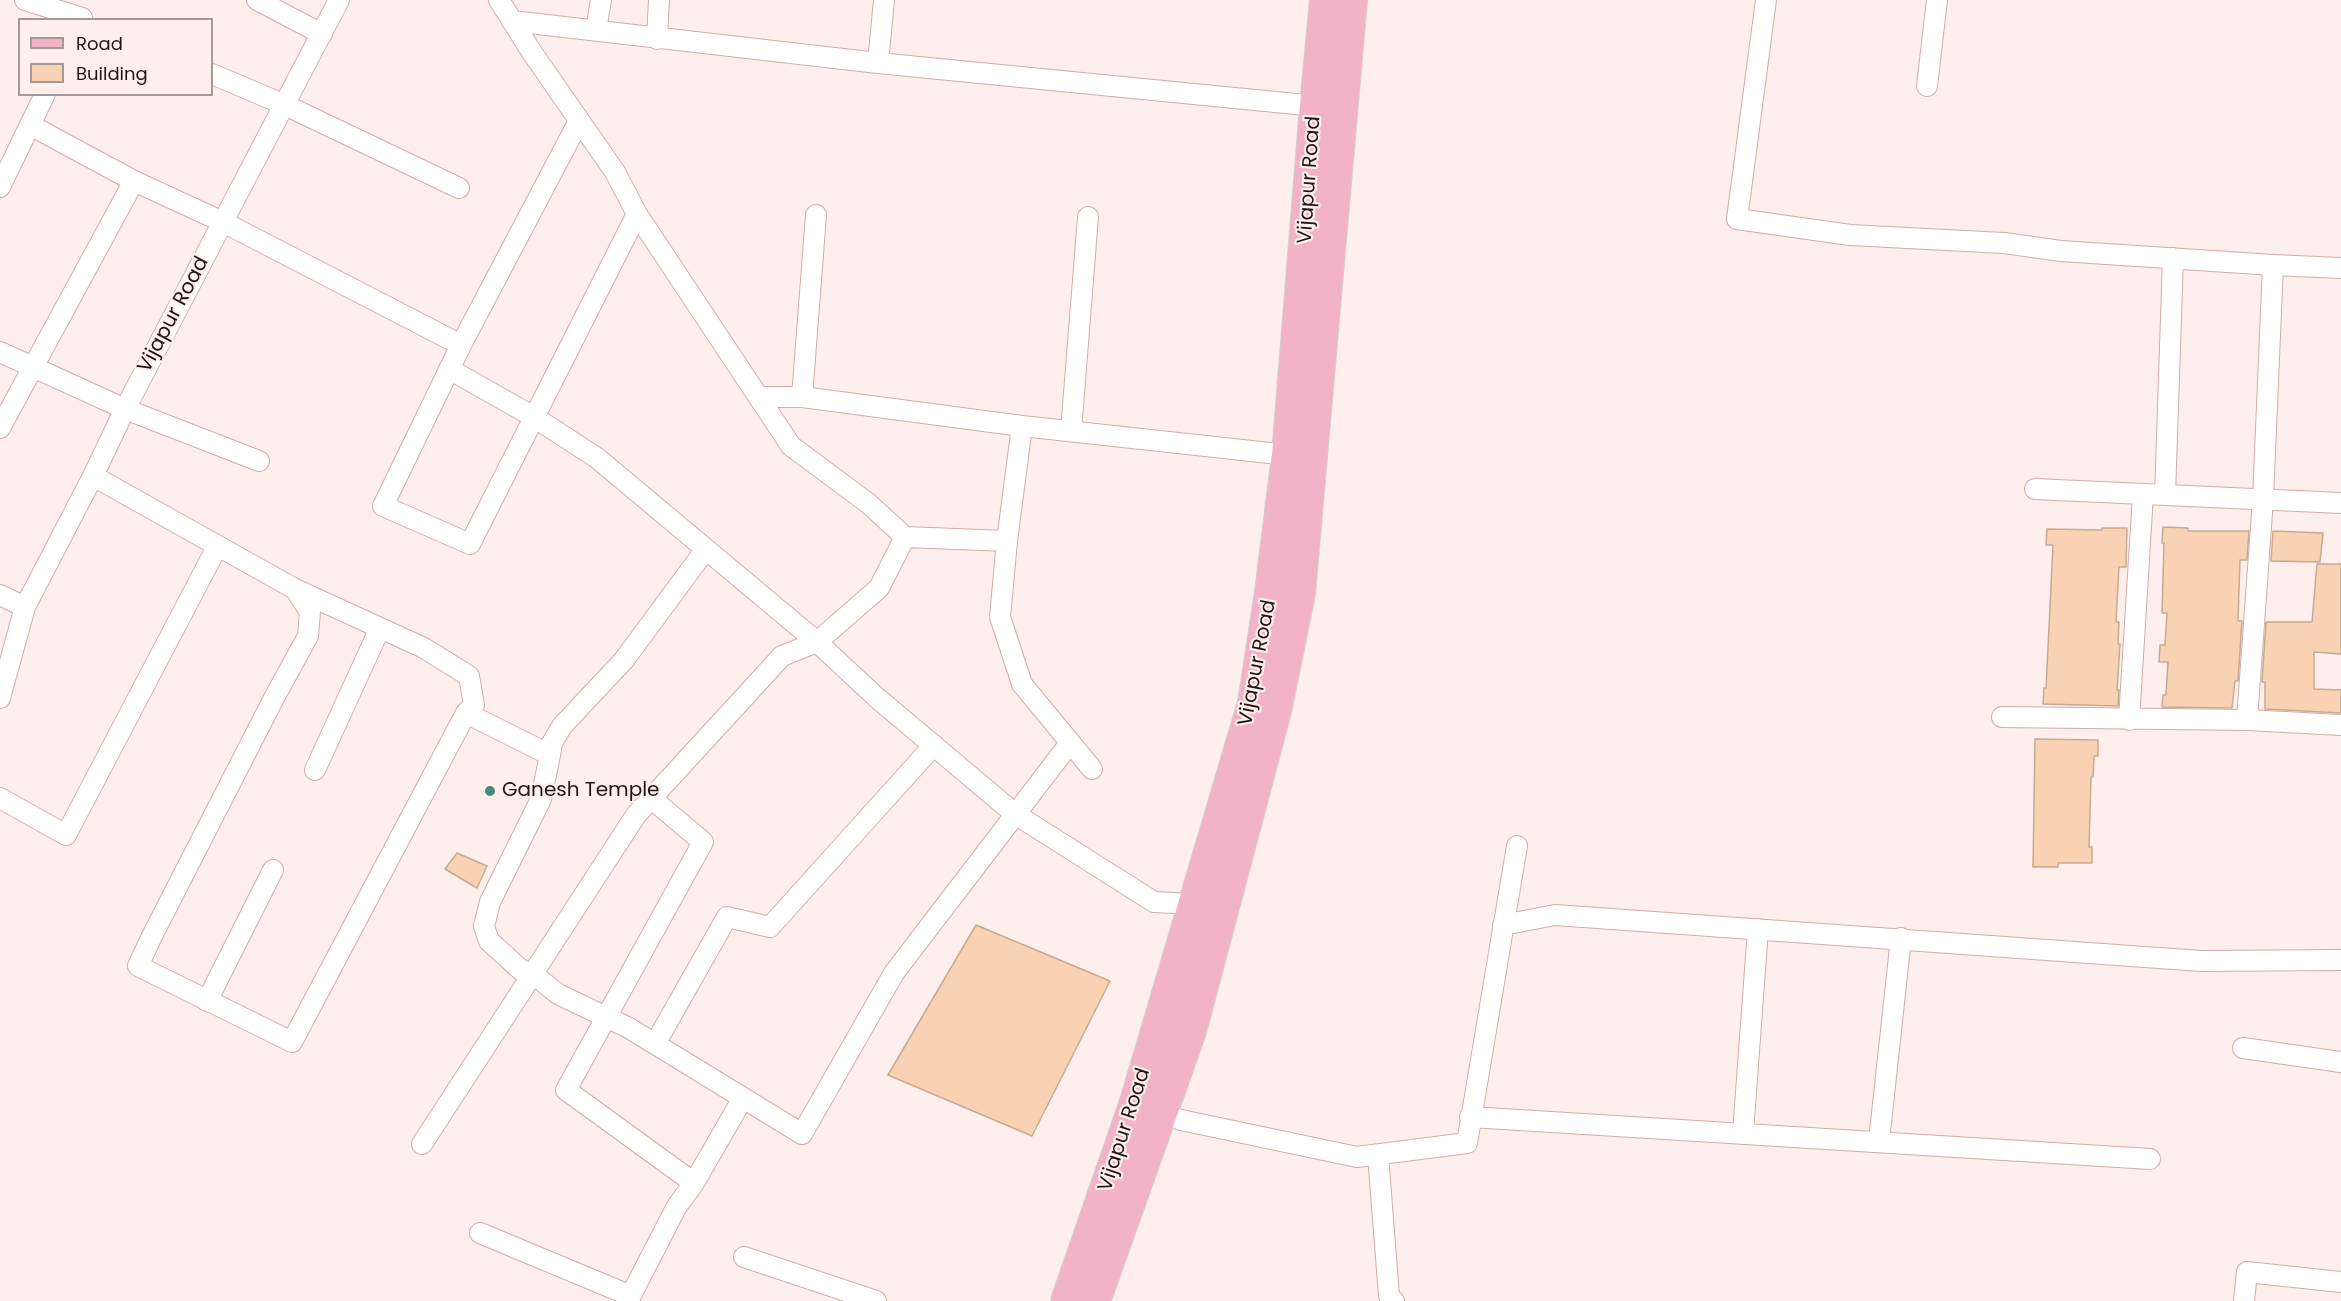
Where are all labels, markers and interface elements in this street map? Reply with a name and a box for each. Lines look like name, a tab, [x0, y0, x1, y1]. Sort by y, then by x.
legend	[18, 18, 213, 96]
text: Road	[76, 31, 123, 56]
text: Building	[76, 61, 148, 86]
street label: Vijapur Road	[1294, 115, 1326, 245]
street label: Vijapur Road	[133, 253, 215, 377]
street label: Vijapur Road	[1234, 598, 1282, 728]
place label: Ganesh Temple	[502, 779, 660, 803]
marker: Ganesh Temple	[483, 784, 497, 798]
street label: Vijapur Road	[1094, 1065, 1156, 1195]

